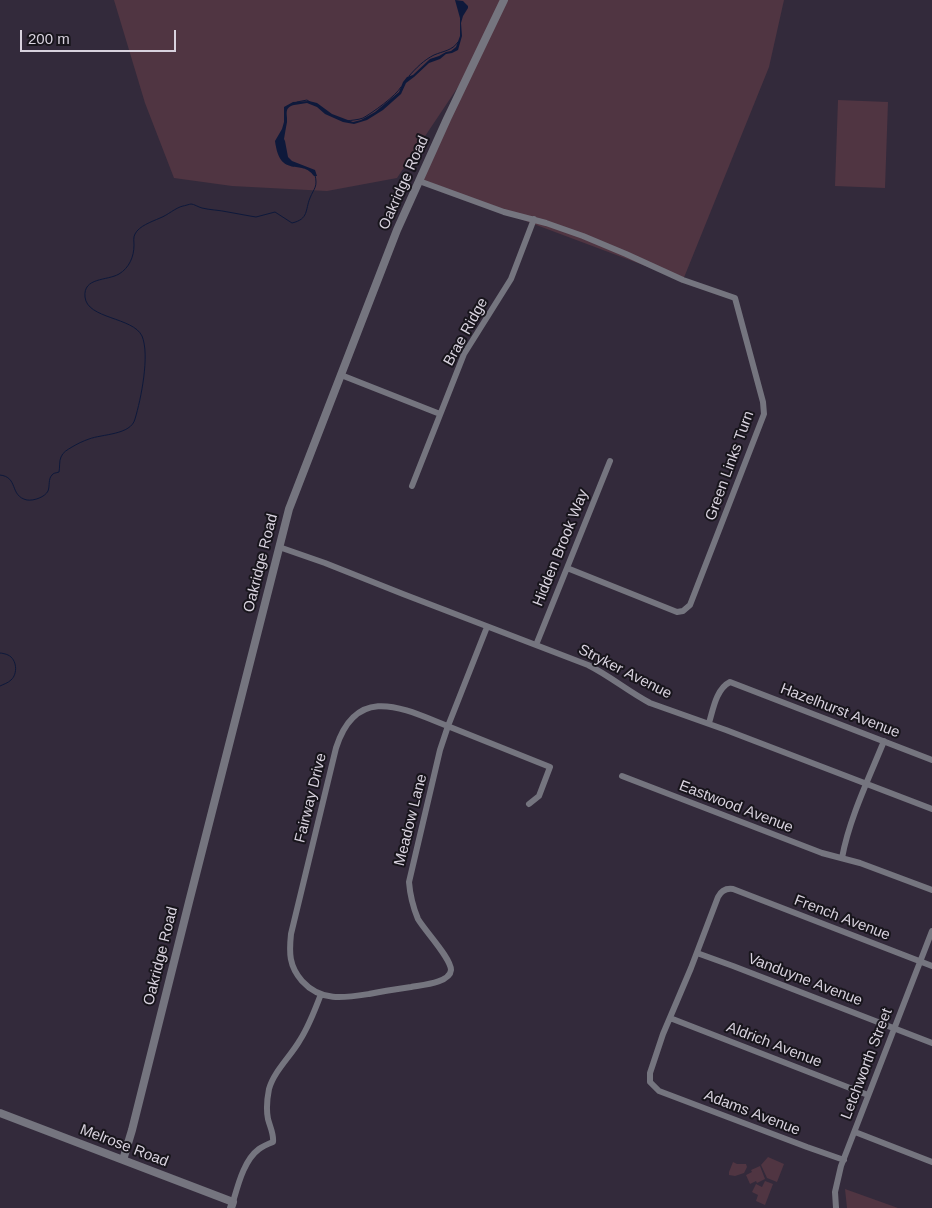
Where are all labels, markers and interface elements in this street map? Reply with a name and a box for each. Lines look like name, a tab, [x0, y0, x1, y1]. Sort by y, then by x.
scale bar	[22, 20, 179, 52]
text: 200 m	[28, 30, 70, 47]
street label: Oakridge Road	[375, 133, 433, 233]
street label: Brae Ridge	[440, 295, 492, 369]
street label: Green Links Turn	[702, 409, 758, 523]
street label: Hidden Brook Way	[529, 487, 593, 609]
street label: Oakridge Road	[240, 512, 282, 614]
street label: Stryker Avenue	[575, 641, 675, 703]
street label: Hazelhurst Avenue	[778, 680, 902, 742]
street label: Fairway Drive	[291, 751, 331, 845]
street label: Meadow Lane	[391, 772, 431, 868]
street label: Eastwood Avenue	[676, 777, 796, 837]
street label: French Avenue	[791, 891, 893, 945]
street label: Oakridge Road	[140, 905, 182, 1007]
street label: Vanduyne Avenue	[745, 950, 865, 1010]
street label: Letchworth Street	[838, 1006, 896, 1122]
street label: Aldrich Avenue	[724, 1019, 824, 1071]
street label: Adams Avenue	[701, 1086, 803, 1140]
street label: Melrose Road	[77, 1121, 171, 1171]

